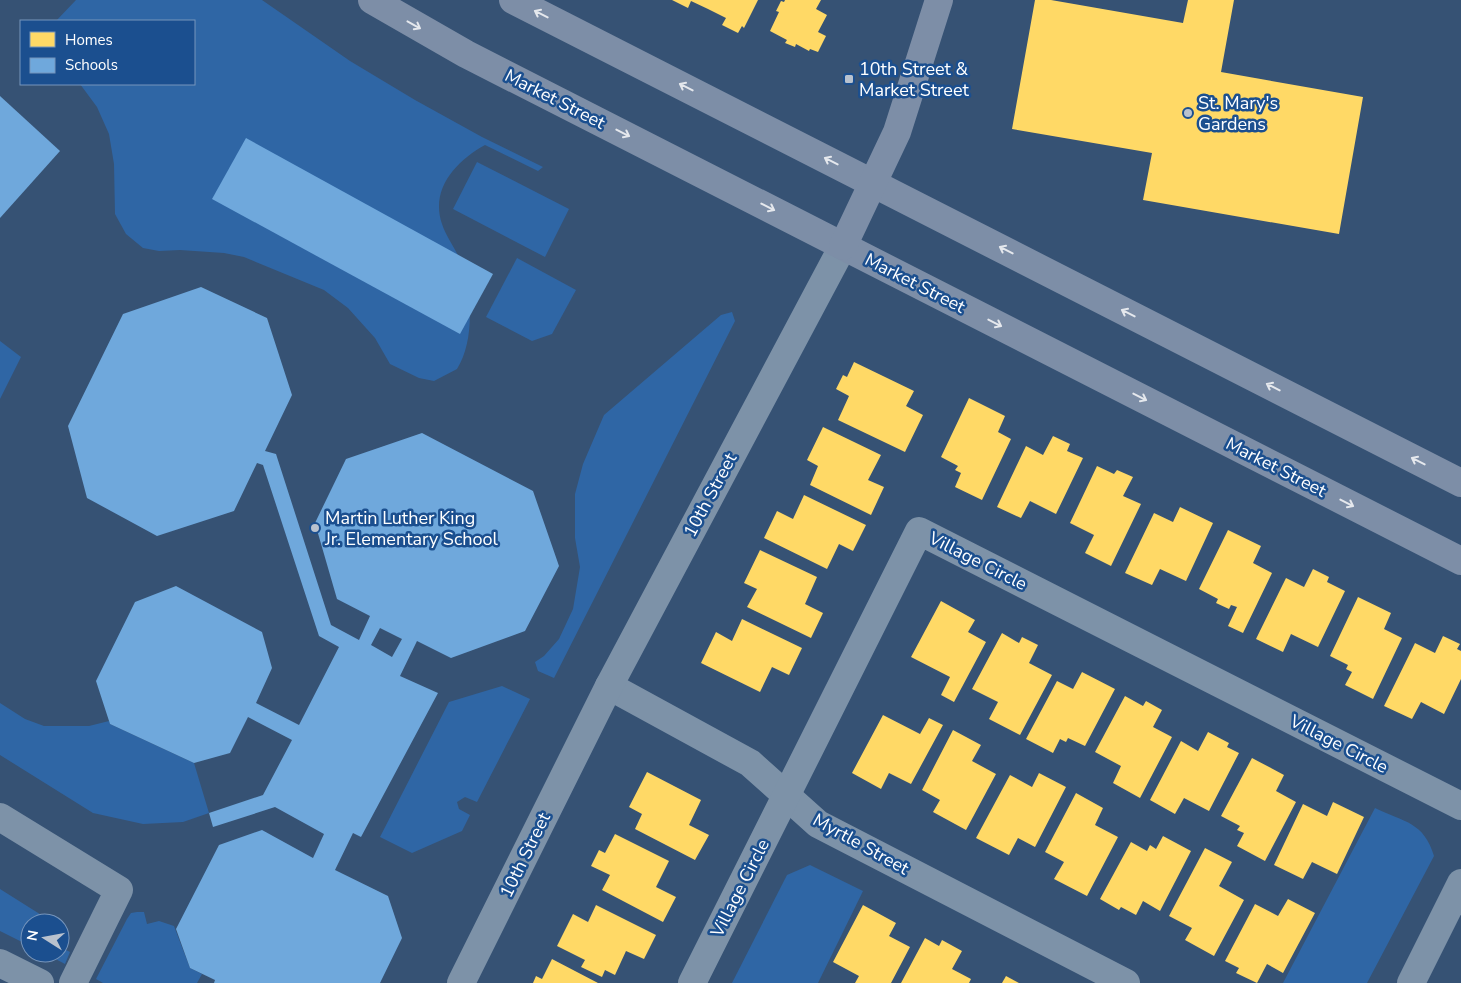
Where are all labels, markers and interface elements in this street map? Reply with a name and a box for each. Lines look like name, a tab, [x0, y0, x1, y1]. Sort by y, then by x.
one-way arrow	[534, 9, 549, 18]
legend	[20, 20, 195, 85]
one-way arrow	[406, 20, 421, 30]
text: Homes	[65, 30, 113, 50]
text: Schools	[65, 55, 118, 75]
place label: 10th Street & Market Street	[859, 57, 969, 102]
street label: Market Street	[501, 63, 610, 135]
marker: 10th Street & Market Street	[843, 73, 855, 85]
one-way arrow	[679, 82, 694, 92]
place label: St. Mary's Gardens	[1198, 91, 1278, 136]
marker: St. Mary's Gardens	[1182, 107, 1194, 119]
one-way arrow	[616, 128, 631, 138]
one-way arrow	[824, 156, 839, 165]
one-way arrow	[760, 203, 775, 212]
one-way arrow	[999, 245, 1014, 254]
street label: Market Street	[861, 247, 970, 319]
one-way arrow	[1121, 308, 1136, 318]
one-way arrow	[987, 319, 1002, 329]
one-way arrow	[1266, 382, 1281, 391]
one-way arrow	[1132, 393, 1147, 402]
street label: Market Street	[1222, 431, 1331, 503]
street label: 10th Street	[678, 448, 742, 541]
one-way arrow	[1410, 456, 1425, 466]
one-way arrow	[1339, 499, 1354, 508]
place label: Martin Luther King Jr. Elementary School	[324, 506, 498, 551]
marker: Martin Luther King Jr. Elementary School	[309, 522, 321, 534]
street label: Village Circle	[924, 525, 1031, 596]
street label: Village Circle	[1285, 708, 1392, 779]
street label: 10th Street	[494, 808, 556, 902]
street label: Myrtle Street	[809, 808, 914, 881]
street label: Village Circle	[704, 835, 775, 942]
north arrow	[20, 913, 70, 963]
text: N	[22, 929, 43, 943]

